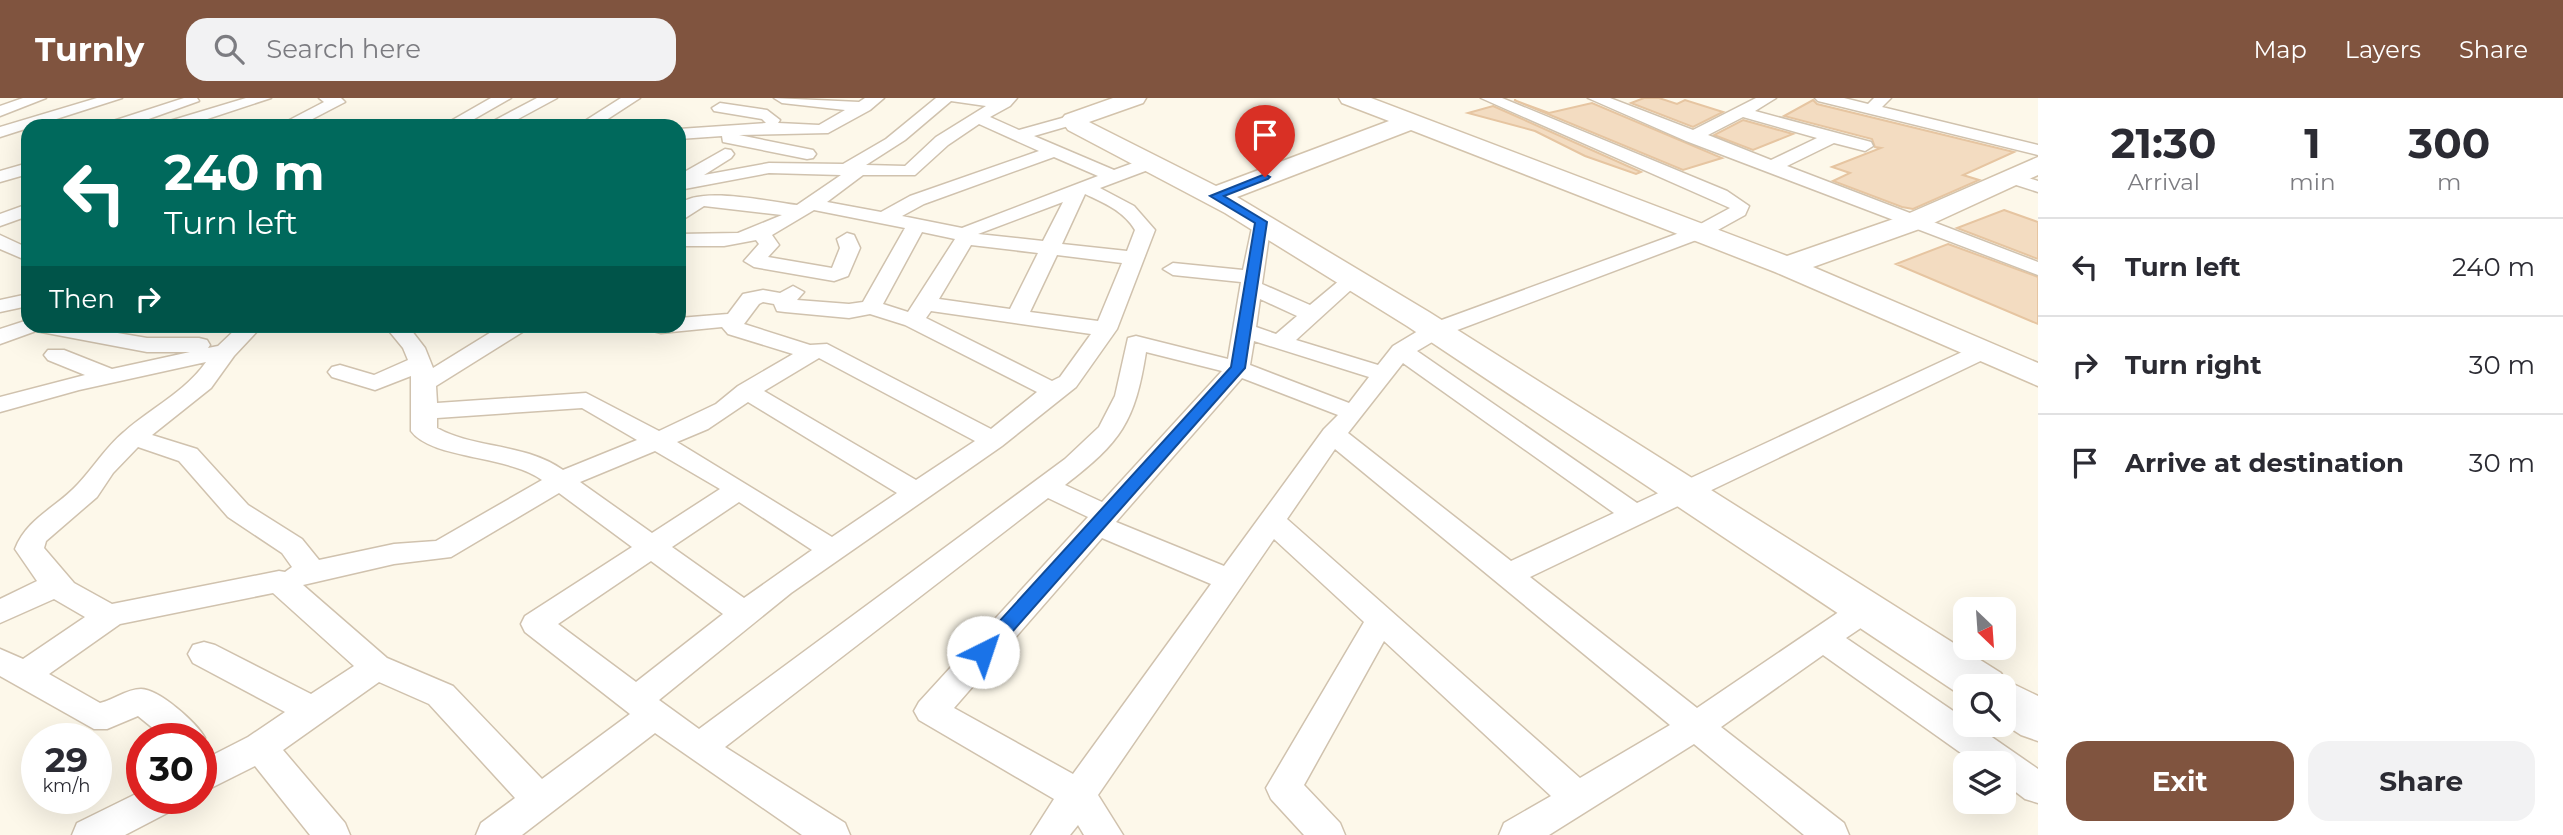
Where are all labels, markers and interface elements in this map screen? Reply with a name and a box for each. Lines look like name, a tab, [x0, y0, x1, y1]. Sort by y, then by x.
search box	[186, 18, 676, 81]
text: Turnly	[35, 29, 144, 69]
icon: search	[210, 30, 248, 68]
text: Search here	[266, 33, 421, 65]
text: Map	[2253, 35, 2307, 64]
text: Layers	[2345, 35, 2421, 64]
text: Share	[2459, 35, 2528, 64]
pin	[1235, 105, 1295, 177]
icon: arrive	[1246, 116, 1284, 154]
text: 21:30	[2111, 117, 2216, 169]
text: 1	[2304, 117, 2321, 169]
text: 300	[2408, 117, 2490, 169]
text: 240 m	[164, 143, 325, 202]
icon: left	[49, 147, 140, 238]
text: Arrival	[2127, 168, 2200, 196]
text: min	[2289, 168, 2335, 196]
text: m	[2437, 168, 2461, 196]
text: Turn left	[164, 203, 298, 242]
icon: left	[2066, 248, 2104, 286]
text: Turn left	[2125, 251, 2241, 283]
text: 240 m	[2452, 251, 2535, 283]
icon: right	[129, 280, 167, 318]
text: Then	[49, 283, 115, 315]
icon: right	[2066, 346, 2104, 384]
text: Turn right	[2125, 349, 2261, 381]
text: 30 m	[2469, 349, 2535, 381]
icon: arrive	[2066, 444, 2104, 482]
text: Arrive at destination	[2125, 447, 2404, 479]
text: 30 m	[2469, 447, 2535, 479]
north arrow	[1953, 597, 2016, 660]
map controls	[1953, 597, 2016, 814]
position arrow	[946, 615, 1020, 689]
button: search	[1953, 674, 2016, 737]
speed limit sign: 30	[126, 723, 217, 814]
text: 29	[45, 738, 88, 781]
button: Exit	[2066, 741, 2294, 821]
button: Share	[2308, 741, 2535, 821]
button: layers	[1953, 751, 2016, 814]
text: km/h	[42, 775, 91, 797]

